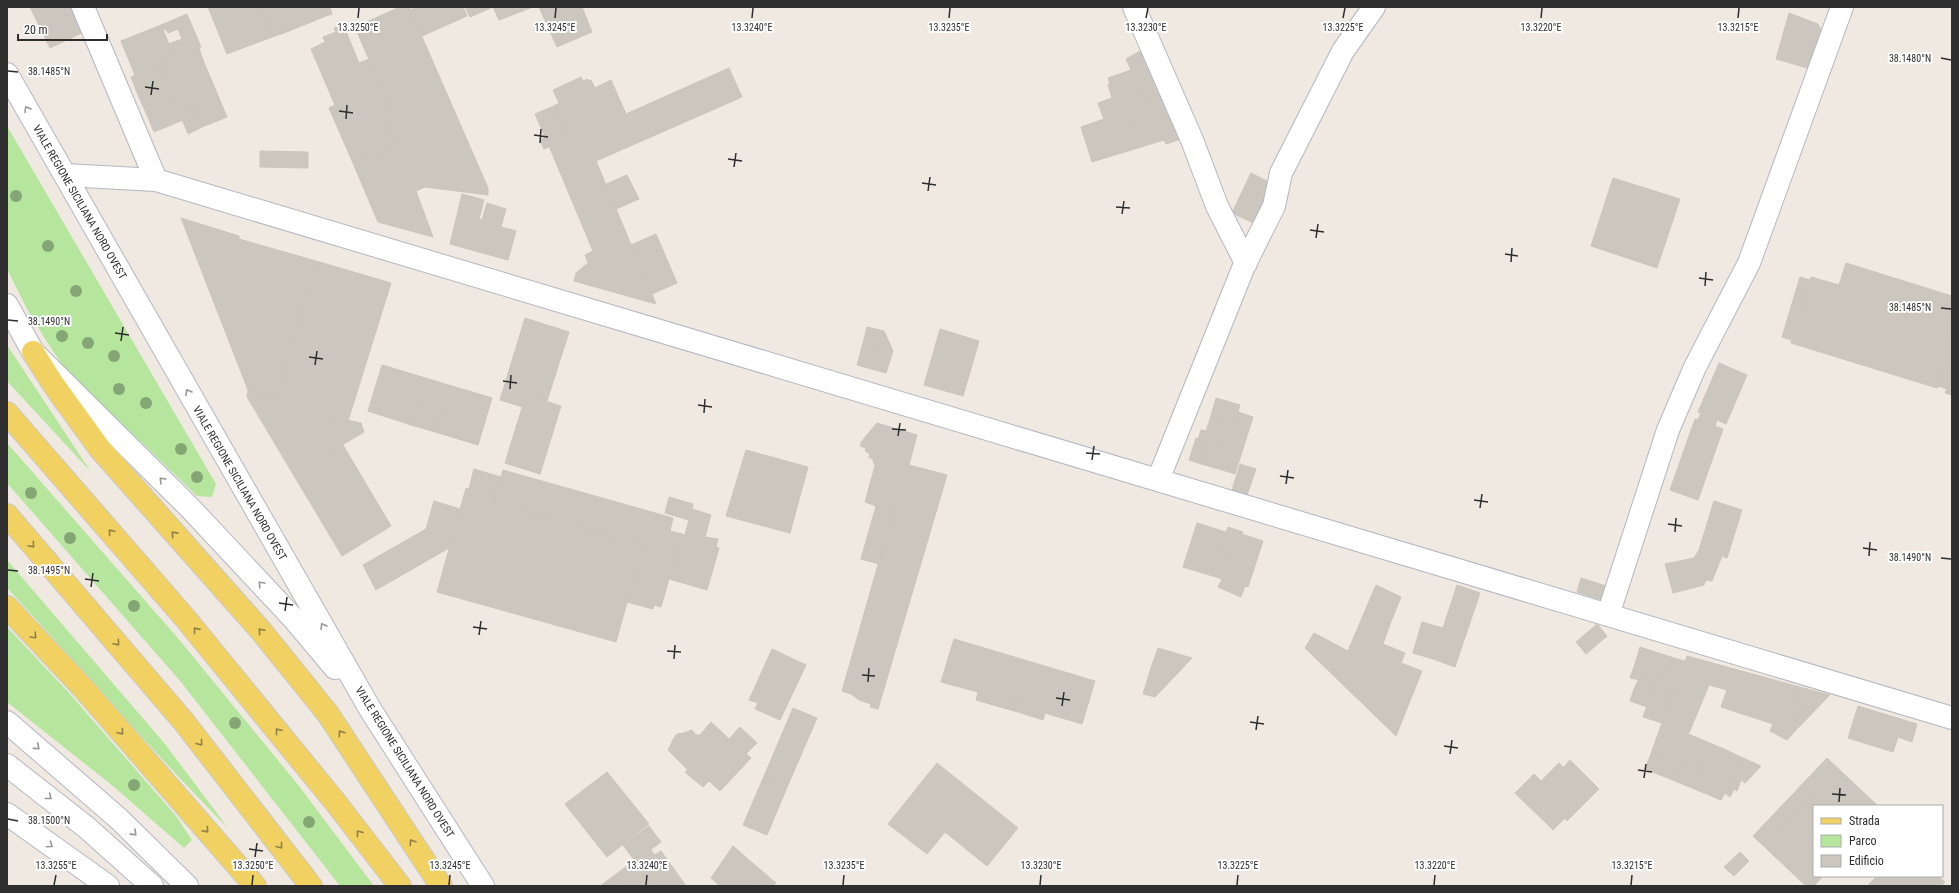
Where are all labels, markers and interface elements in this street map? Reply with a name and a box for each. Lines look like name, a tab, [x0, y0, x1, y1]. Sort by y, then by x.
scale bar	[18, 16, 107, 42]
text: 13.3250°E	[338, 22, 379, 33]
text: 13.3245°E	[535, 22, 576, 33]
text: 13.3240°E	[732, 22, 773, 33]
text: 13.3235°E	[929, 22, 970, 33]
text: 13.3230°E	[1126, 22, 1167, 33]
text: 13.3225°E	[1323, 22, 1364, 33]
text: 13.3220°E	[1521, 22, 1562, 33]
text: 13.3215°E	[1718, 22, 1759, 33]
text: 20 m	[24, 23, 48, 37]
text: 38.1480°N	[1889, 53, 1931, 64]
text: 38.1485°N	[28, 66, 70, 77]
one-way arrow	[24, 106, 31, 113]
street label: VIALE REGIONE SICILIANA NORD OVEST	[30, 123, 129, 282]
text: 38.1485°N	[1889, 302, 1931, 313]
text: 38.1490°N	[28, 316, 70, 327]
one-way arrow	[186, 389, 193, 396]
street label: VIALE REGIONE SICILIANA NORD OVEST	[190, 404, 289, 563]
one-way arrow	[159, 477, 167, 485]
one-way arrow	[108, 529, 115, 537]
one-way arrow	[172, 531, 179, 539]
one-way arrow	[28, 540, 35, 547]
text: 38.1490°N	[1889, 552, 1931, 563]
text: 38.1495°N	[28, 565, 70, 576]
one-way arrow	[259, 582, 266, 589]
one-way arrow	[320, 623, 327, 630]
one-way arrow	[193, 628, 200, 635]
one-way arrow	[259, 628, 266, 635]
one-way arrow	[29, 631, 36, 638]
one-way arrow	[112, 639, 119, 646]
street label: VIALE REGIONE SICILIANA NORD OVEST	[352, 684, 457, 840]
one-way arrow	[116, 727, 123, 734]
one-way arrow	[275, 729, 282, 736]
one-way arrow	[338, 730, 346, 737]
one-way arrow	[196, 738, 203, 745]
one-way arrow	[32, 743, 40, 750]
one-way arrow	[45, 793, 52, 800]
legend	[1813, 805, 1943, 877]
text: Strada	[1849, 814, 1880, 828]
text: 38.1500°N	[28, 815, 70, 826]
one-way arrow	[202, 825, 209, 833]
one-way arrow	[129, 829, 137, 836]
one-way arrow	[357, 830, 364, 837]
text: Parco	[1849, 834, 1876, 848]
one-way arrow	[410, 839, 417, 846]
one-way arrow	[46, 840, 53, 848]
one-way arrow	[275, 841, 282, 848]
text: Edificio	[1849, 854, 1884, 868]
text: 13.3255°E	[36, 860, 77, 871]
text: 13.3250°E	[233, 860, 274, 871]
text: 13.3245°E	[430, 860, 471, 871]
text: 13.3240°E	[627, 860, 668, 871]
text: 13.3235°E	[824, 860, 865, 871]
text: 13.3230°E	[1021, 860, 1062, 871]
text: 13.3225°E	[1218, 860, 1259, 871]
text: 13.3220°E	[1415, 860, 1456, 871]
text: 13.3215°E	[1612, 860, 1653, 871]

